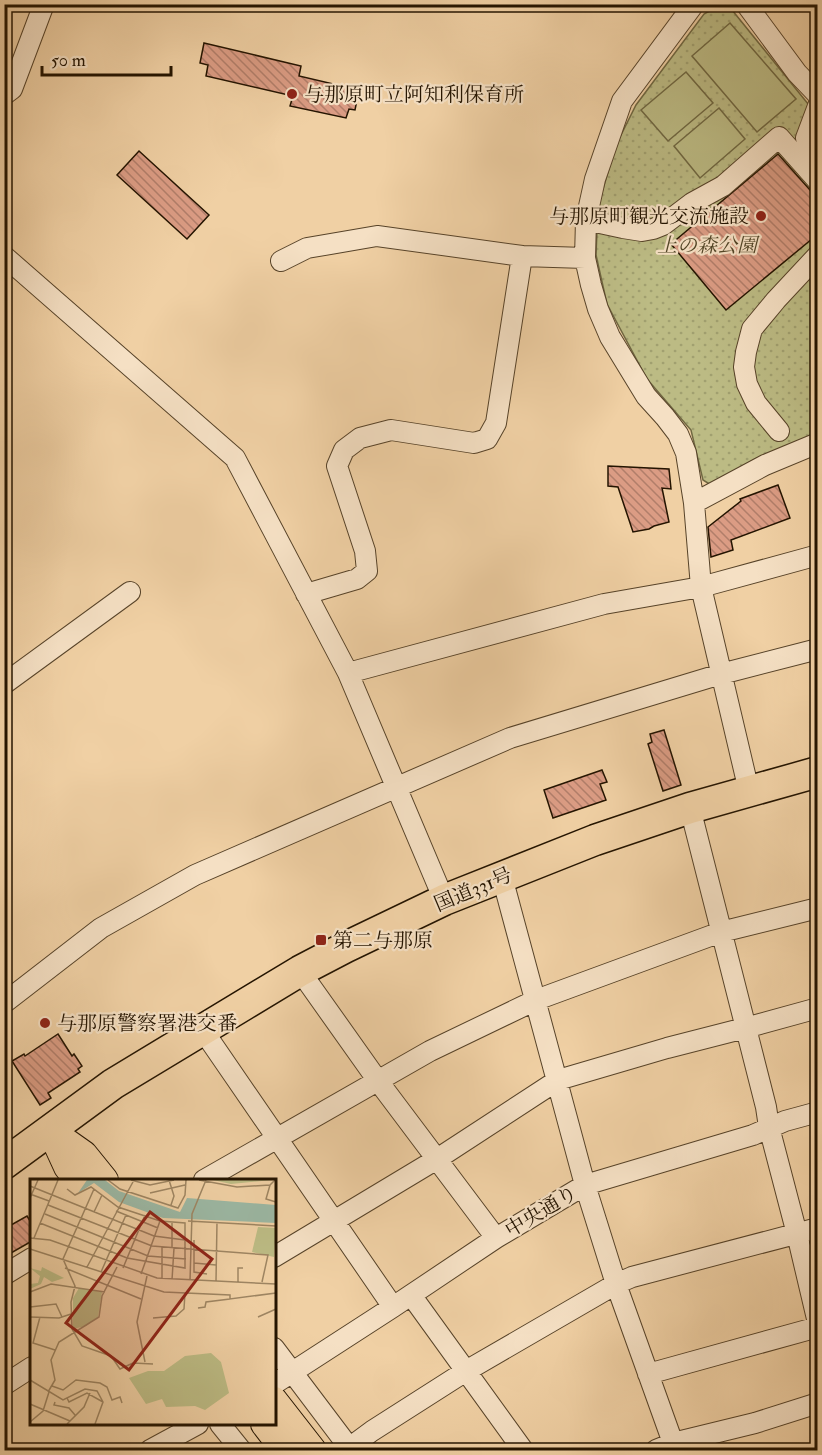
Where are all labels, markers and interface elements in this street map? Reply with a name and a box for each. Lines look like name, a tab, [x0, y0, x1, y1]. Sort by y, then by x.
scale bar	[42, 39, 171, 77]
text: 50 m	[51, 49, 86, 72]
place label: 与那原町立阿知利保育所	[304, 82, 524, 107]
marker: 与那原町立阿知利保育所	[285, 87, 299, 101]
place label: 与那原町観光交流施設	[549, 204, 749, 229]
marker: 与那原町観光交流施設	[754, 209, 768, 223]
park label: 上の森公園	[657, 233, 760, 258]
street label: 国道331号	[430, 862, 516, 917]
place label: 第二与那原	[333, 928, 433, 953]
marker: 第二与那原	[314, 933, 328, 947]
place label: 与那原警察署港交番	[57, 1011, 237, 1036]
marker: 与那原警察署港交番	[38, 1016, 52, 1030]
inset map	[30, 1179, 276, 1425]
street label: 中央通り	[501, 1180, 582, 1243]

